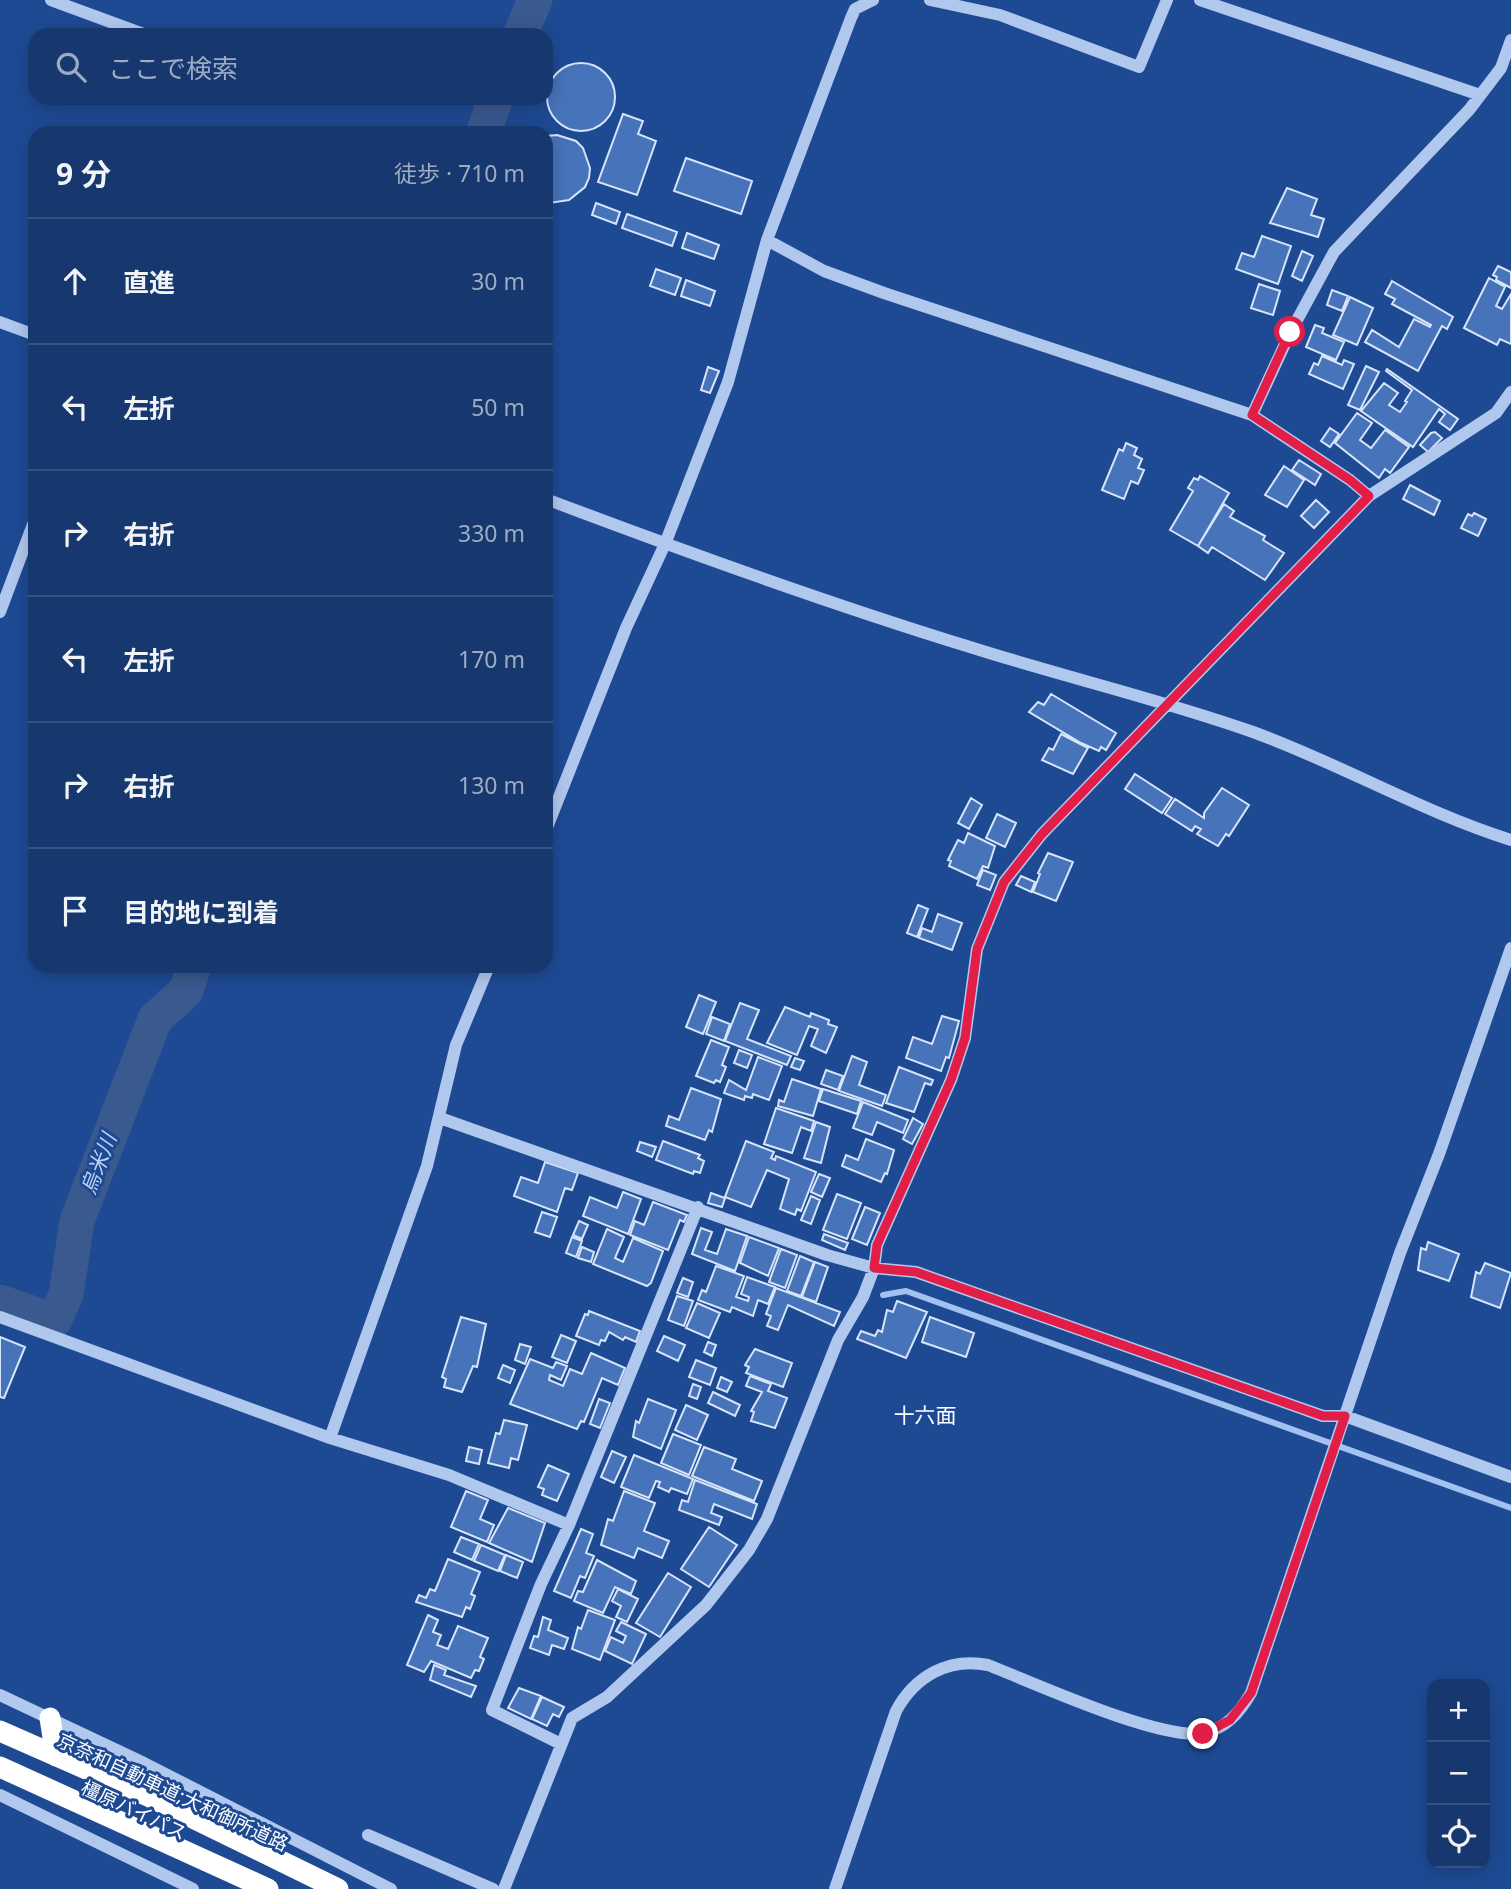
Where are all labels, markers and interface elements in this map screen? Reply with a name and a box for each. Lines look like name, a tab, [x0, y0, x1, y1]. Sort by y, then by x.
search box	[28, 28, 553, 105]
icon: search	[52, 48, 90, 86]
text: ここで検索	[108, 50, 238, 86]
text: 9 分	[56, 153, 111, 194]
text: 徒歩 · 710 m	[394, 157, 525, 189]
icon: ahead	[56, 262, 94, 300]
text: 直進	[123, 264, 175, 300]
text: 30 m	[471, 265, 525, 297]
route start	[1274, 316, 1305, 347]
icon: left	[56, 388, 94, 426]
text: 左折	[123, 390, 175, 426]
text: 50 m	[471, 391, 525, 423]
icon: right	[56, 514, 94, 552]
text: 右折	[123, 516, 175, 552]
text: 330 m	[458, 517, 525, 549]
icon: left	[56, 640, 94, 678]
text: 左折	[123, 642, 175, 678]
text: 170 m	[458, 643, 525, 675]
icon: right	[56, 766, 94, 804]
text: 右折	[123, 768, 175, 804]
text: 130 m	[458, 769, 525, 801]
icon: arrive	[56, 892, 94, 930]
text: 目的地に到着	[123, 894, 279, 930]
water label: 烏米川	[74, 1127, 123, 1198]
district label: 十六面	[894, 1401, 957, 1429]
map controls	[1427, 1679, 1490, 1868]
button: +	[1427, 1679, 1490, 1742]
route end	[1187, 1718, 1218, 1749]
street label: 京奈和自動車道;大和御所道路	[53, 1727, 293, 1857]
button: −	[1427, 1742, 1490, 1805]
street label: 橿原バイパス	[77, 1774, 191, 1846]
button: locate	[1427, 1805, 1490, 1868]

